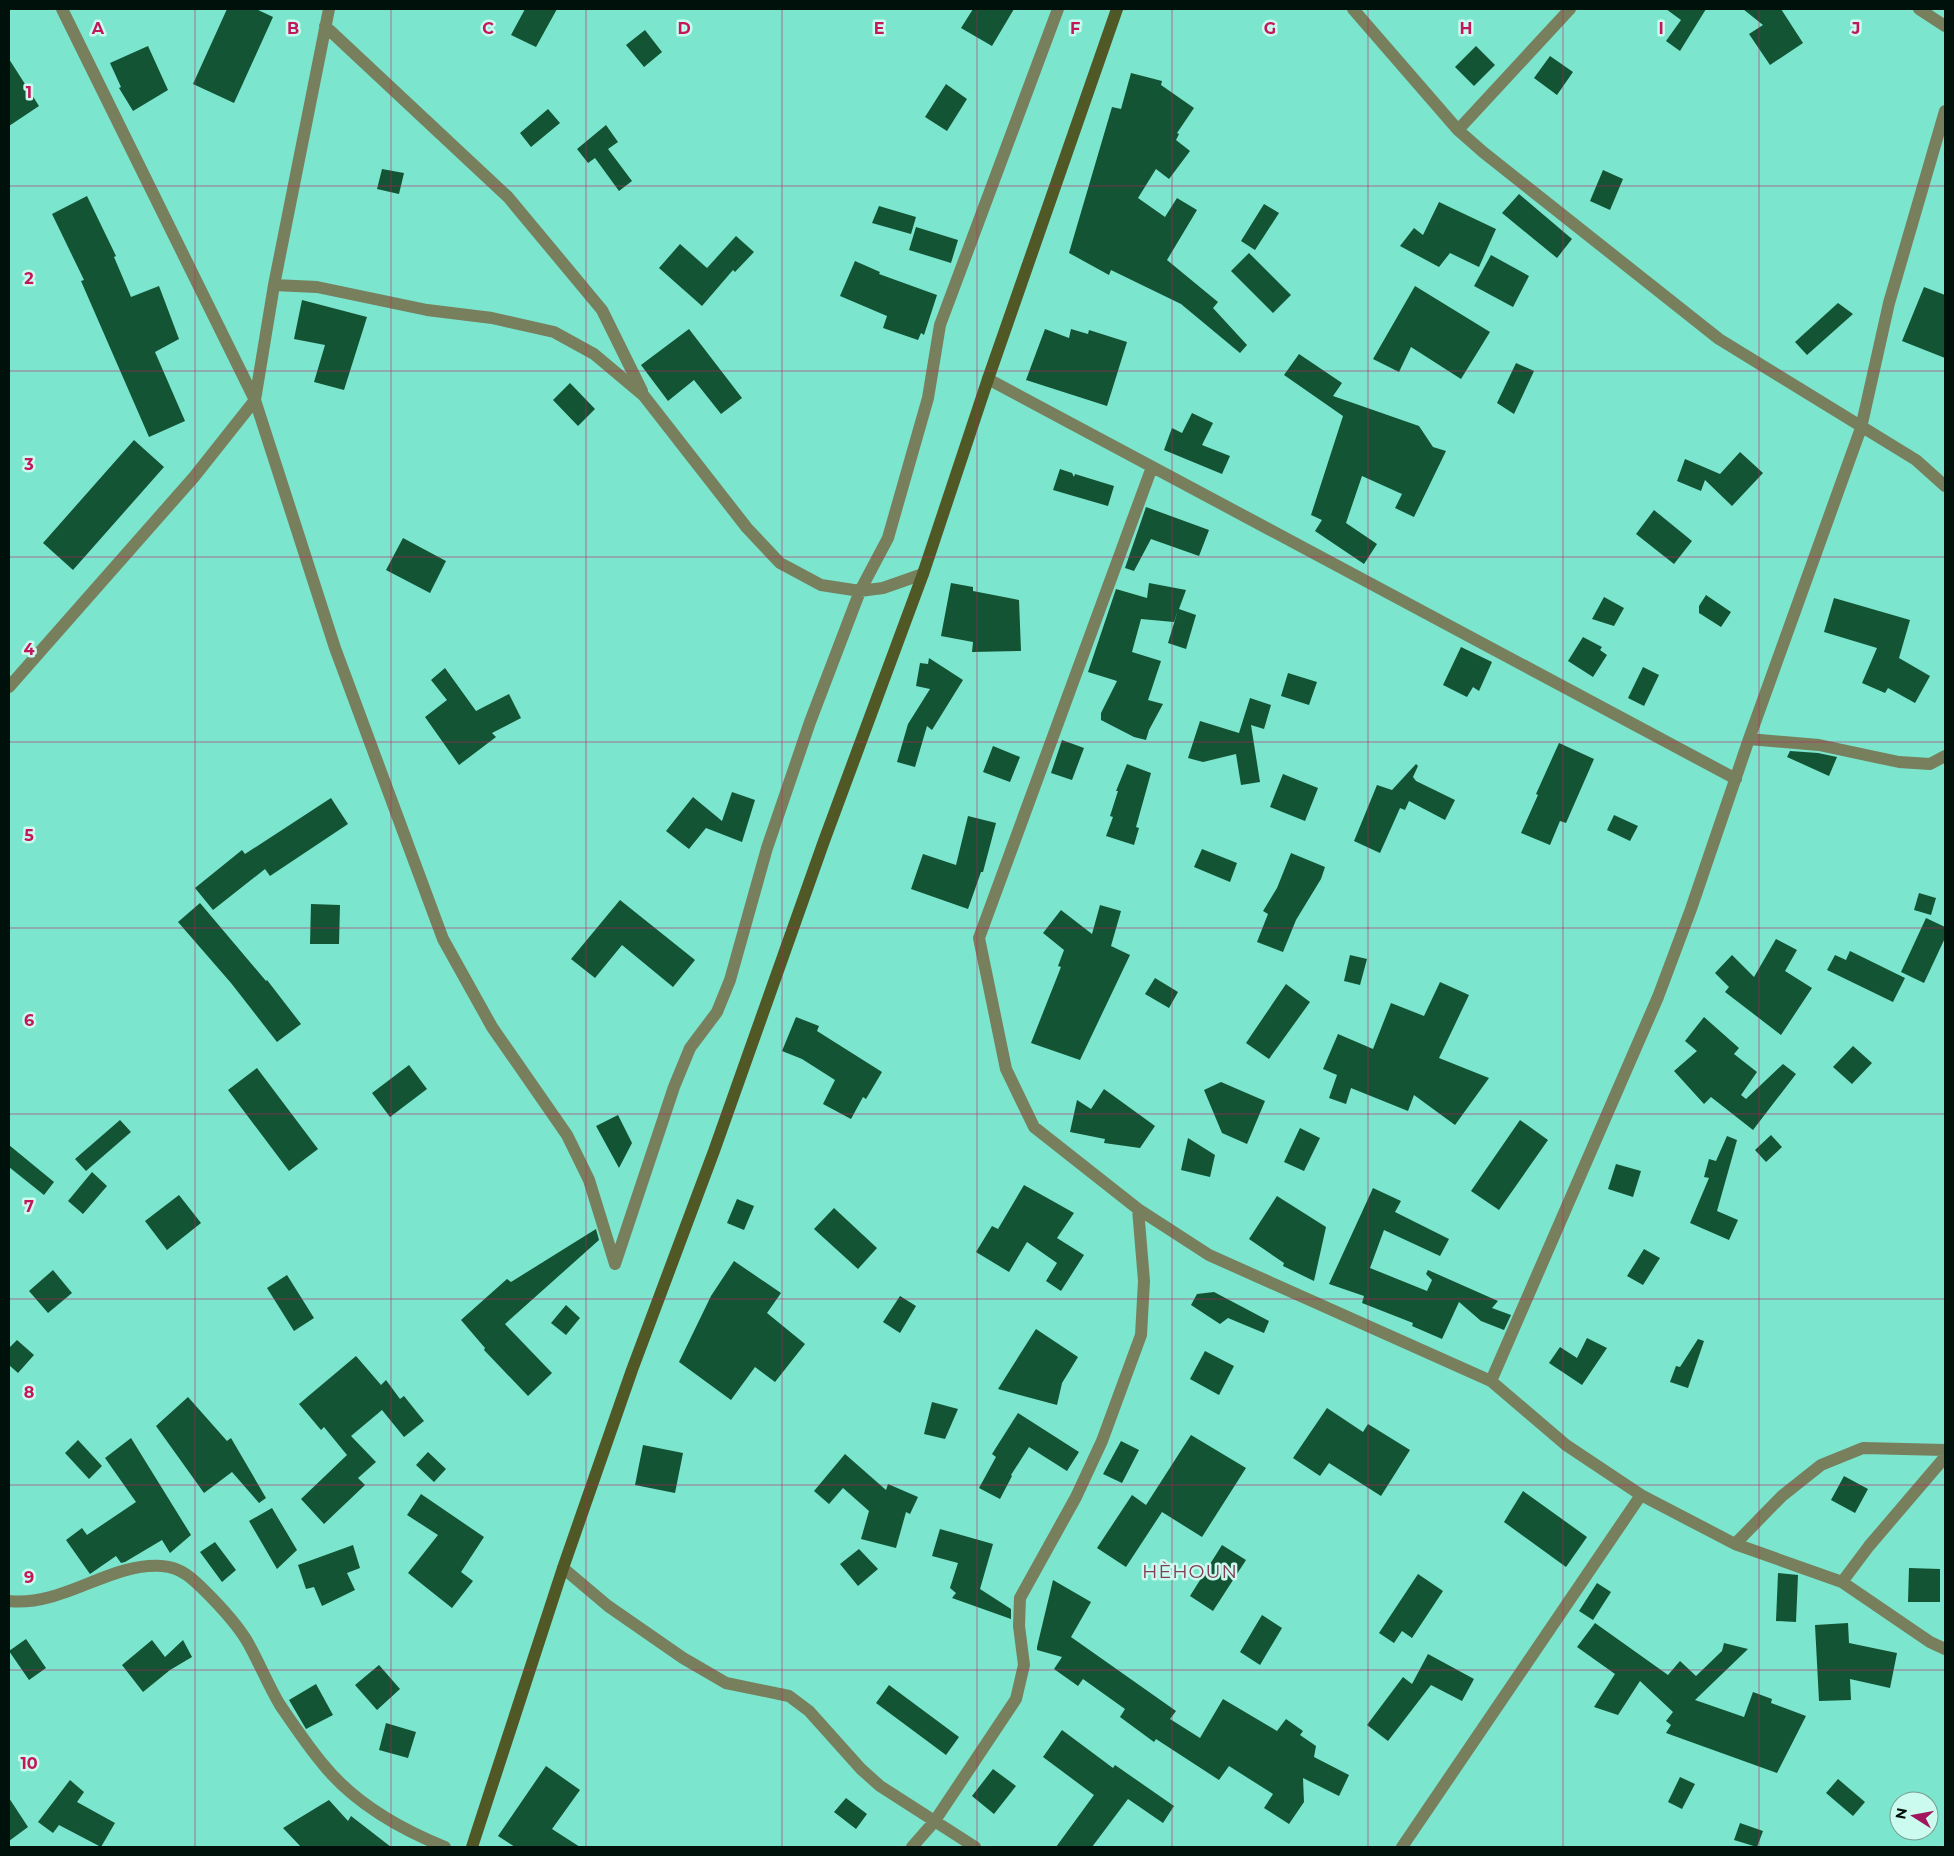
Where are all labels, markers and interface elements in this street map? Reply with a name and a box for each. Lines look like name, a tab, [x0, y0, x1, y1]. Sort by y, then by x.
text: A	[91, 19, 105, 38]
text: B	[287, 19, 299, 38]
text: C	[482, 19, 494, 38]
text: D	[677, 19, 691, 38]
text: E	[874, 19, 884, 38]
text: F	[1070, 19, 1080, 38]
text: G	[1264, 19, 1276, 38]
text: H	[1460, 19, 1472, 38]
text: I	[1658, 19, 1664, 38]
text: J	[1851, 19, 1860, 38]
text: 1	[26, 83, 32, 102]
text: 2	[24, 269, 34, 288]
text: 3	[23, 455, 34, 474]
text: 4	[23, 640, 35, 659]
text: 5	[24, 826, 34, 845]
text: 6	[24, 1011, 34, 1030]
text: 7	[24, 1197, 34, 1216]
text: 8	[24, 1383, 34, 1402]
district label: HÈHOUN	[1142, 1560, 1238, 1583]
text: 9	[24, 1568, 34, 1587]
text: 10	[20, 1754, 38, 1773]
north arrow	[1889, 1791, 1939, 1841]
text: N	[1891, 1806, 1911, 1821]

